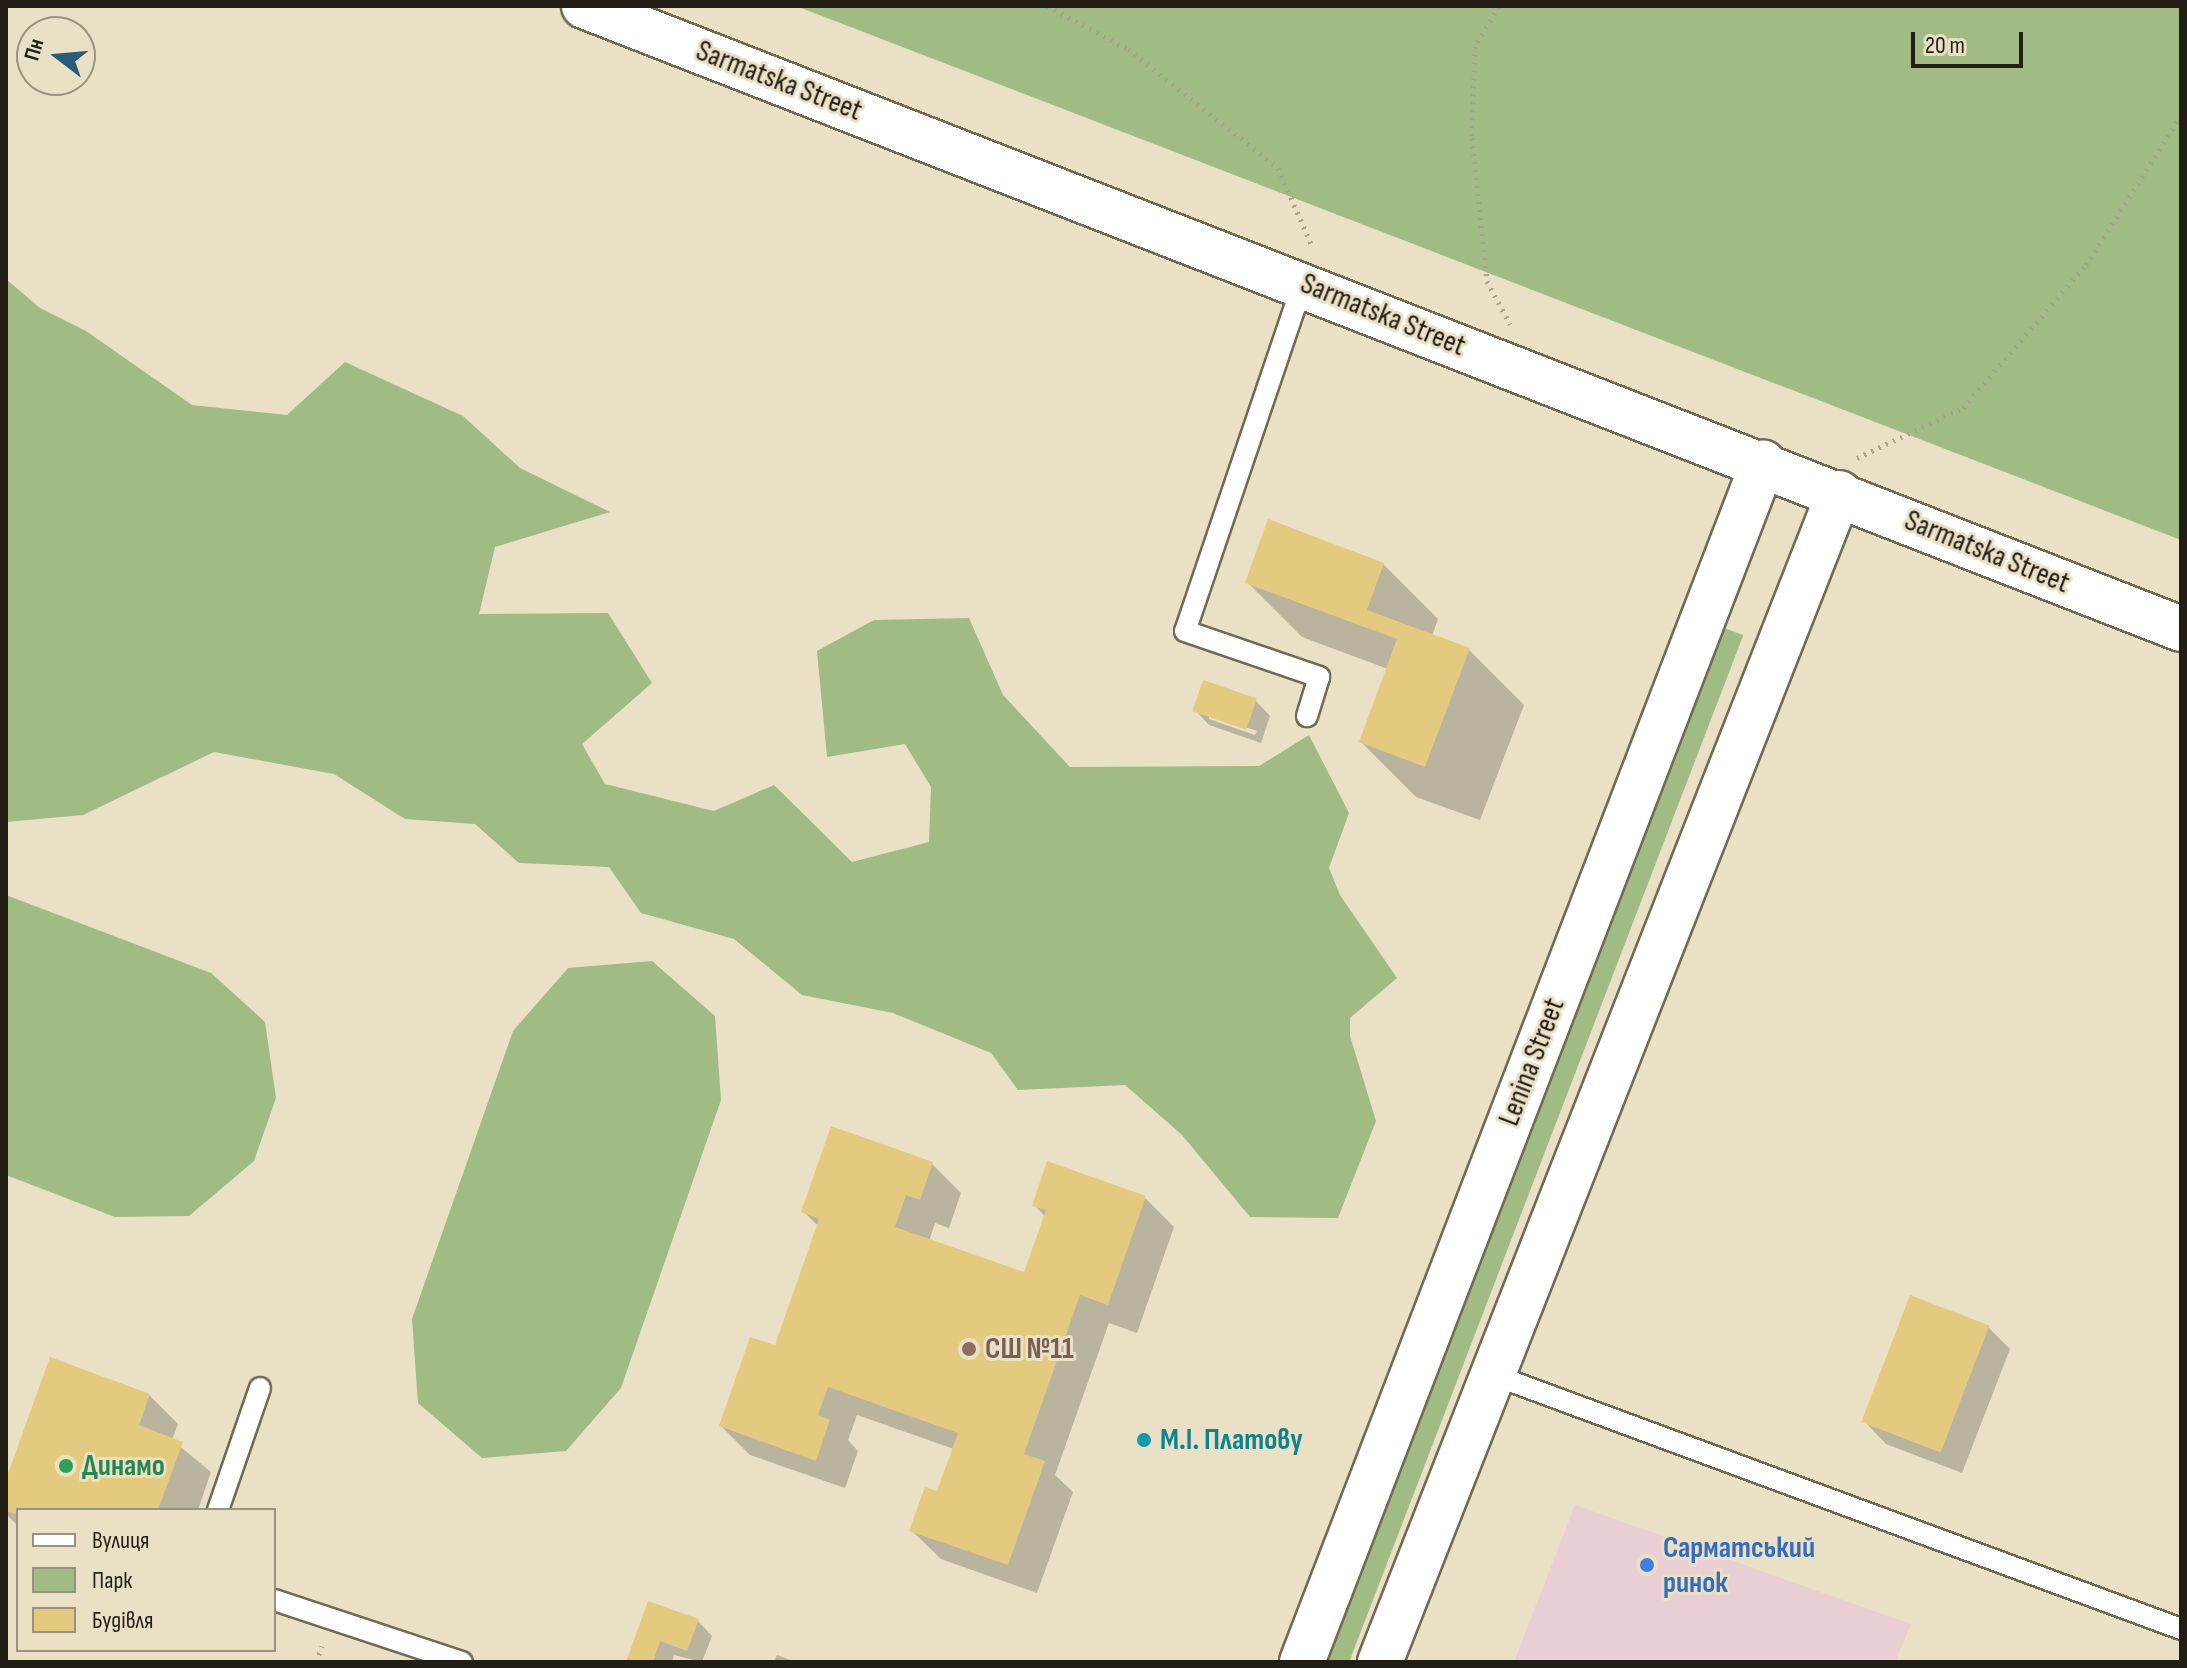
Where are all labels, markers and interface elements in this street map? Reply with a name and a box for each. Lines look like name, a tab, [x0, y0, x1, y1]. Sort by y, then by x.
north arrow	[16, 16, 96, 96]
scale bar	[1915, 16, 2027, 66]
text: 20 m	[1925, 31, 1965, 60]
street label: Sarmatska Street	[691, 33, 867, 129]
text: Пн	[18, 36, 50, 64]
street label: Sarmatska Street	[1295, 266, 1471, 364]
street label: Sarmatska Street	[1899, 503, 2075, 601]
street label: Lenina Street	[1491, 993, 1573, 1131]
place label: СШ №11	[985, 1331, 1074, 1367]
marker: СШ №11	[960, 1340, 978, 1358]
place label: М.І. Платову	[1160, 1422, 1303, 1458]
marker: М.І. Платову	[1135, 1431, 1153, 1449]
place label: Динамо	[82, 1448, 165, 1484]
marker: Динамо	[57, 1457, 75, 1475]
legend	[16, 1508, 276, 1652]
text: Вулиця	[92, 1526, 150, 1555]
place label: Сарматський ринок	[1663, 1530, 1815, 1600]
marker: Сарматський ринок	[1638, 1556, 1656, 1574]
text: Парк	[92, 1566, 132, 1595]
text: Будівля	[92, 1606, 153, 1635]

